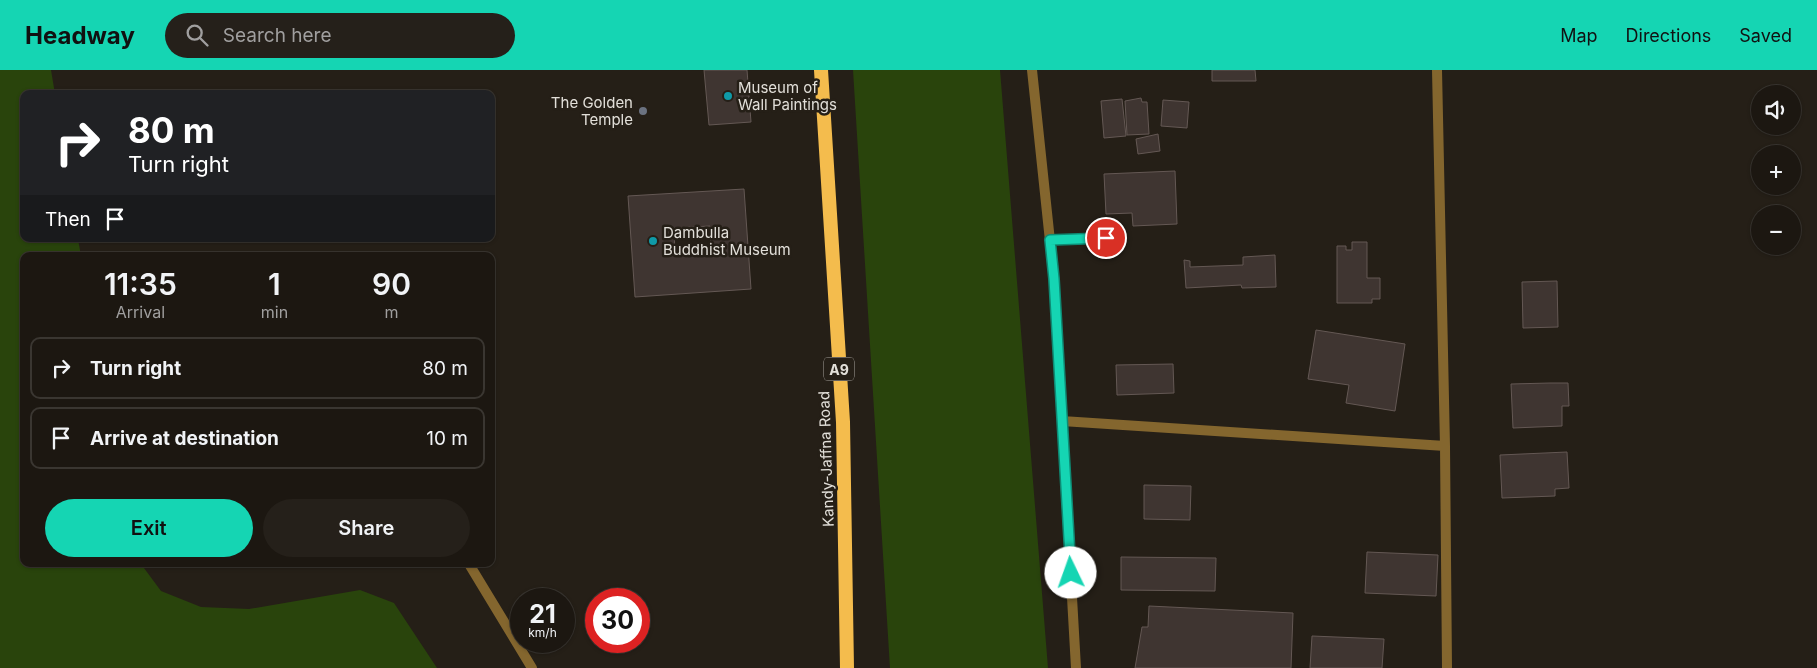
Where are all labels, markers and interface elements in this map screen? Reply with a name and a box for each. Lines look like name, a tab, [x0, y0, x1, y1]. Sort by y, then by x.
search box	[165, 13, 515, 58]
text: Headway	[25, 21, 135, 50]
icon: search	[183, 21, 211, 49]
text: Search here	[223, 24, 331, 47]
text: Map	[1560, 25, 1598, 46]
text: Directions	[1626, 25, 1711, 46]
text: Saved	[1739, 25, 1792, 46]
place label: Museum of Wall Paintings	[738, 78, 837, 114]
map controls	[1751, 85, 1801, 255]
button: sound	[1751, 85, 1801, 135]
marker: Museum of Wall Paintings	[722, 90, 734, 102]
place label: The Golden Temple	[551, 93, 633, 129]
marker: The Golden Temple	[637, 105, 649, 117]
text: 80 m	[128, 109, 215, 151]
icon: right	[45, 110, 110, 175]
button: +	[1751, 145, 1801, 195]
text: Turn right	[128, 151, 229, 177]
icon: arrive	[101, 205, 129, 233]
button: −	[1751, 205, 1801, 255]
text: Then	[45, 208, 91, 231]
pin	[1085, 217, 1127, 259]
place label: Dambulla Buddhist Museum	[663, 223, 791, 259]
icon: arrive	[1092, 224, 1120, 252]
marker: Dambulla Buddhist Museum	[647, 235, 659, 247]
text: 11:35	[104, 266, 177, 302]
text: 1	[268, 266, 281, 302]
text: 90	[372, 266, 411, 302]
text: Arrival	[116, 302, 165, 322]
text: min	[261, 302, 288, 322]
text: m	[385, 302, 399, 322]
icon: right	[47, 354, 75, 382]
text: Turn right	[90, 357, 181, 380]
text: 80 m	[422, 357, 468, 380]
road number: A9	[824, 358, 854, 380]
street label: Kandy-Jaffna Road	[814, 391, 838, 527]
icon: arrive	[47, 424, 75, 452]
text: Arrive at destination	[90, 427, 279, 450]
text: 10 m	[426, 427, 468, 450]
button: Exit	[45, 499, 253, 557]
button: Share	[263, 499, 470, 557]
position arrow	[1044, 546, 1096, 598]
speed limit sign: 30	[585, 588, 650, 653]
text: 21	[529, 599, 556, 629]
text: km/h	[528, 625, 557, 640]

